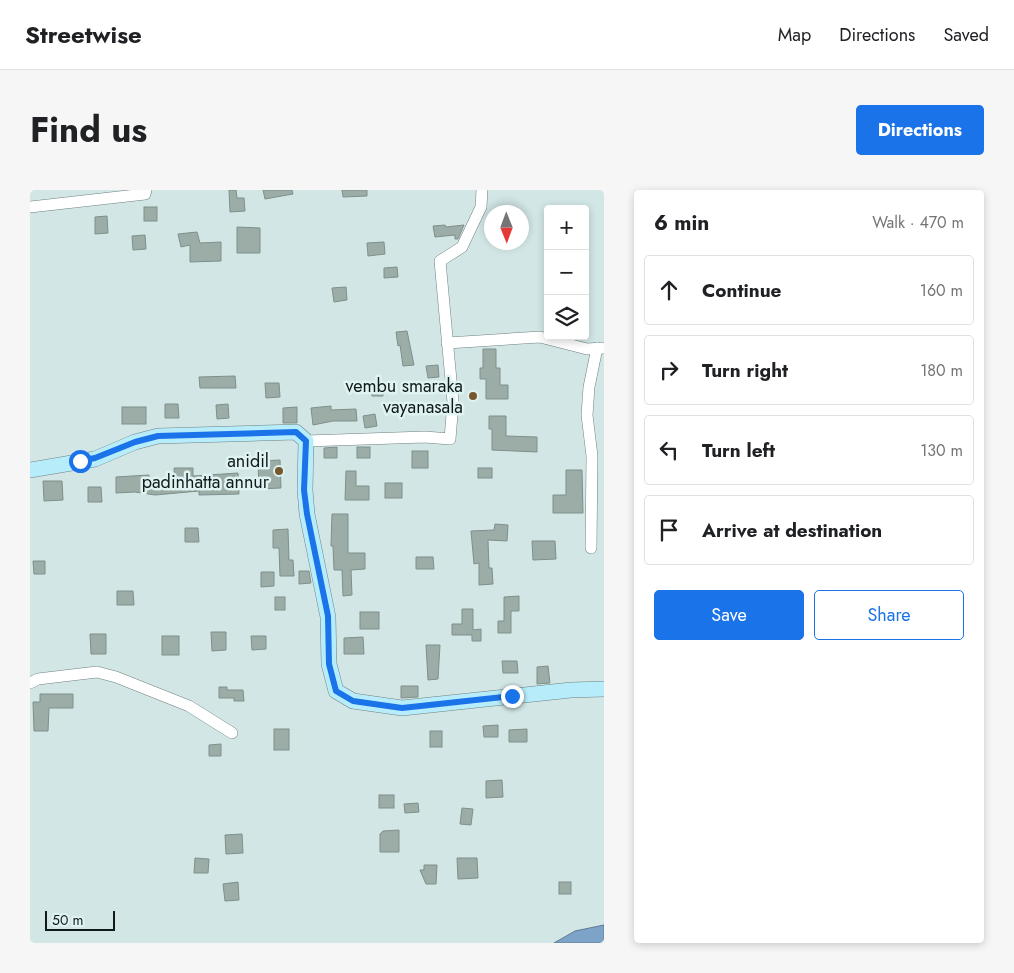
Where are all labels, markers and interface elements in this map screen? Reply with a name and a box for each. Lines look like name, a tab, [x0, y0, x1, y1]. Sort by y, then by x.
text: Streetwise	[25, 17, 142, 52]
text: Map	[778, 22, 811, 48]
text: Directions	[839, 22, 915, 48]
text: Saved	[943, 22, 989, 48]
text: Find us	[30, 105, 147, 155]
button: Directions	[856, 105, 984, 155]
north arrow	[484, 205, 529, 250]
map controls	[544, 205, 589, 340]
button: +	[544, 205, 589, 250]
text: 6 min	[654, 208, 709, 238]
text: Walk · 470 m	[872, 211, 964, 234]
button: −	[544, 250, 589, 295]
icon: ahead	[655, 276, 683, 304]
text: Continue	[702, 277, 781, 304]
text: 160 m	[920, 279, 963, 302]
button: layers	[544, 295, 589, 340]
icon: right	[655, 356, 683, 384]
text: Turn right	[702, 357, 788, 384]
text: 180 m	[920, 359, 963, 382]
place label: vembu smaraka vayanasala	[346, 373, 463, 420]
marker: vembu smaraka vayanasala	[467, 390, 479, 402]
icon: left	[655, 436, 683, 464]
text: Turn left	[702, 437, 775, 464]
text: 130 m	[920, 439, 963, 462]
place label: anidil padinhatta annur	[142, 448, 270, 495]
route start	[69, 450, 92, 473]
marker: anidil padinhatta annur	[273, 465, 285, 477]
icon: arrive	[655, 516, 683, 544]
text: Arrive at destination	[702, 517, 882, 544]
button: Save	[654, 590, 804, 640]
button: Share	[814, 590, 964, 640]
route end	[501, 685, 524, 708]
scale bar	[45, 908, 115, 931]
text: 50 m	[52, 910, 83, 930]

